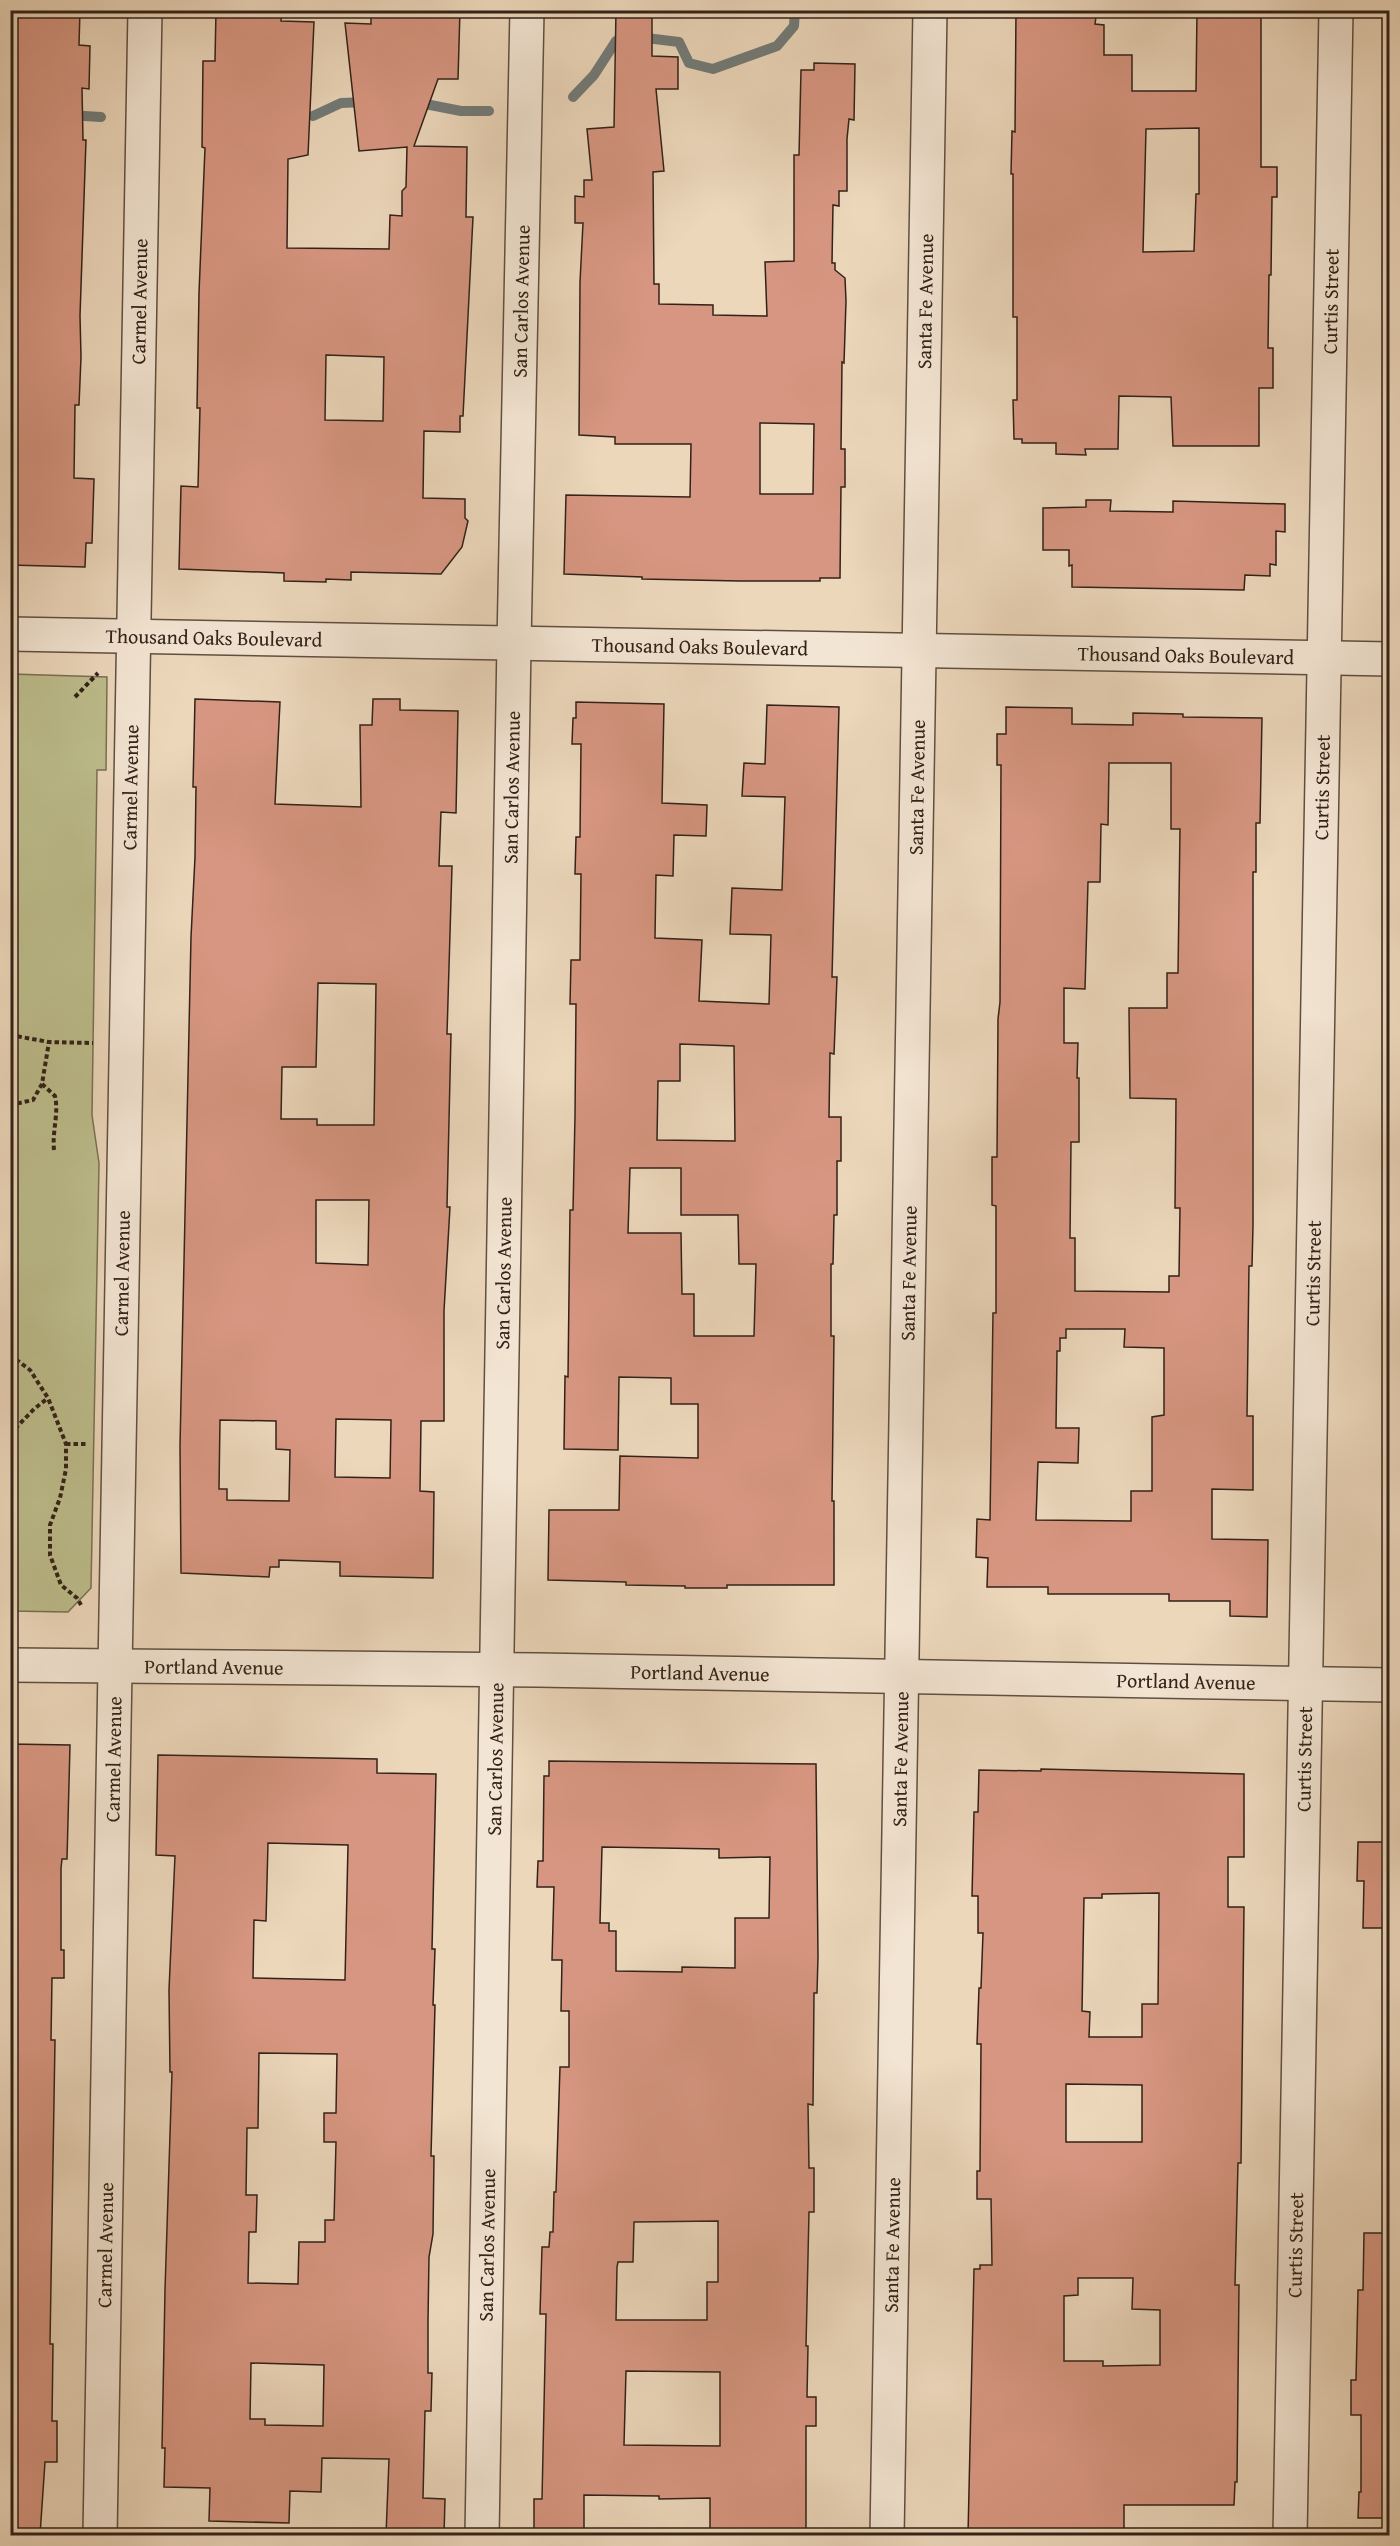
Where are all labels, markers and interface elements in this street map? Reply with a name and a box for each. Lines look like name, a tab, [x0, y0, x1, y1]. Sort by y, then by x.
street label: San Carlos Avenue	[504, 224, 537, 378]
street label: Santa Fe Avenue	[909, 233, 940, 369]
street label: Carmel Avenue	[123, 238, 154, 365]
street label: Curtis Street	[1315, 248, 1346, 354]
street label: Thousand Oaks Boulevard	[105, 621, 323, 654]
street label: Thousand Oaks Boulevard	[591, 630, 809, 662]
street label: Thousand Oaks Boulevard	[1077, 638, 1295, 671]
street label: San Carlos Avenue	[495, 710, 527, 864]
street label: Santa Fe Avenue	[901, 719, 932, 855]
street label: Carmel Avenue	[114, 724, 145, 850]
street label: Curtis Street	[1306, 734, 1337, 840]
street label: San Carlos Avenue	[487, 1196, 519, 1350]
street label: Santa Fe Avenue	[892, 1205, 924, 1341]
street label: Carmel Avenue	[106, 1210, 137, 1336]
street label: Curtis Street	[1297, 1220, 1328, 1326]
street label: Portland Avenue	[144, 1651, 284, 1682]
street label: Portland Avenue	[630, 1657, 770, 1688]
street label: Portland Avenue	[1116, 1665, 1256, 1697]
street label: San Carlos Avenue	[479, 1682, 510, 1836]
street label: Santa Fe Avenue	[884, 1691, 915, 1827]
street label: Carmel Avenue	[97, 1696, 129, 1822]
street label: Curtis Street	[1288, 1706, 1319, 1812]
street label: San Carlos Avenue	[471, 2168, 502, 2322]
street label: Santa Fe Avenue	[876, 2177, 907, 2313]
street label: Carmel Avenue	[89, 2182, 120, 2308]
street label: Curtis Street	[1279, 2192, 1310, 2298]

